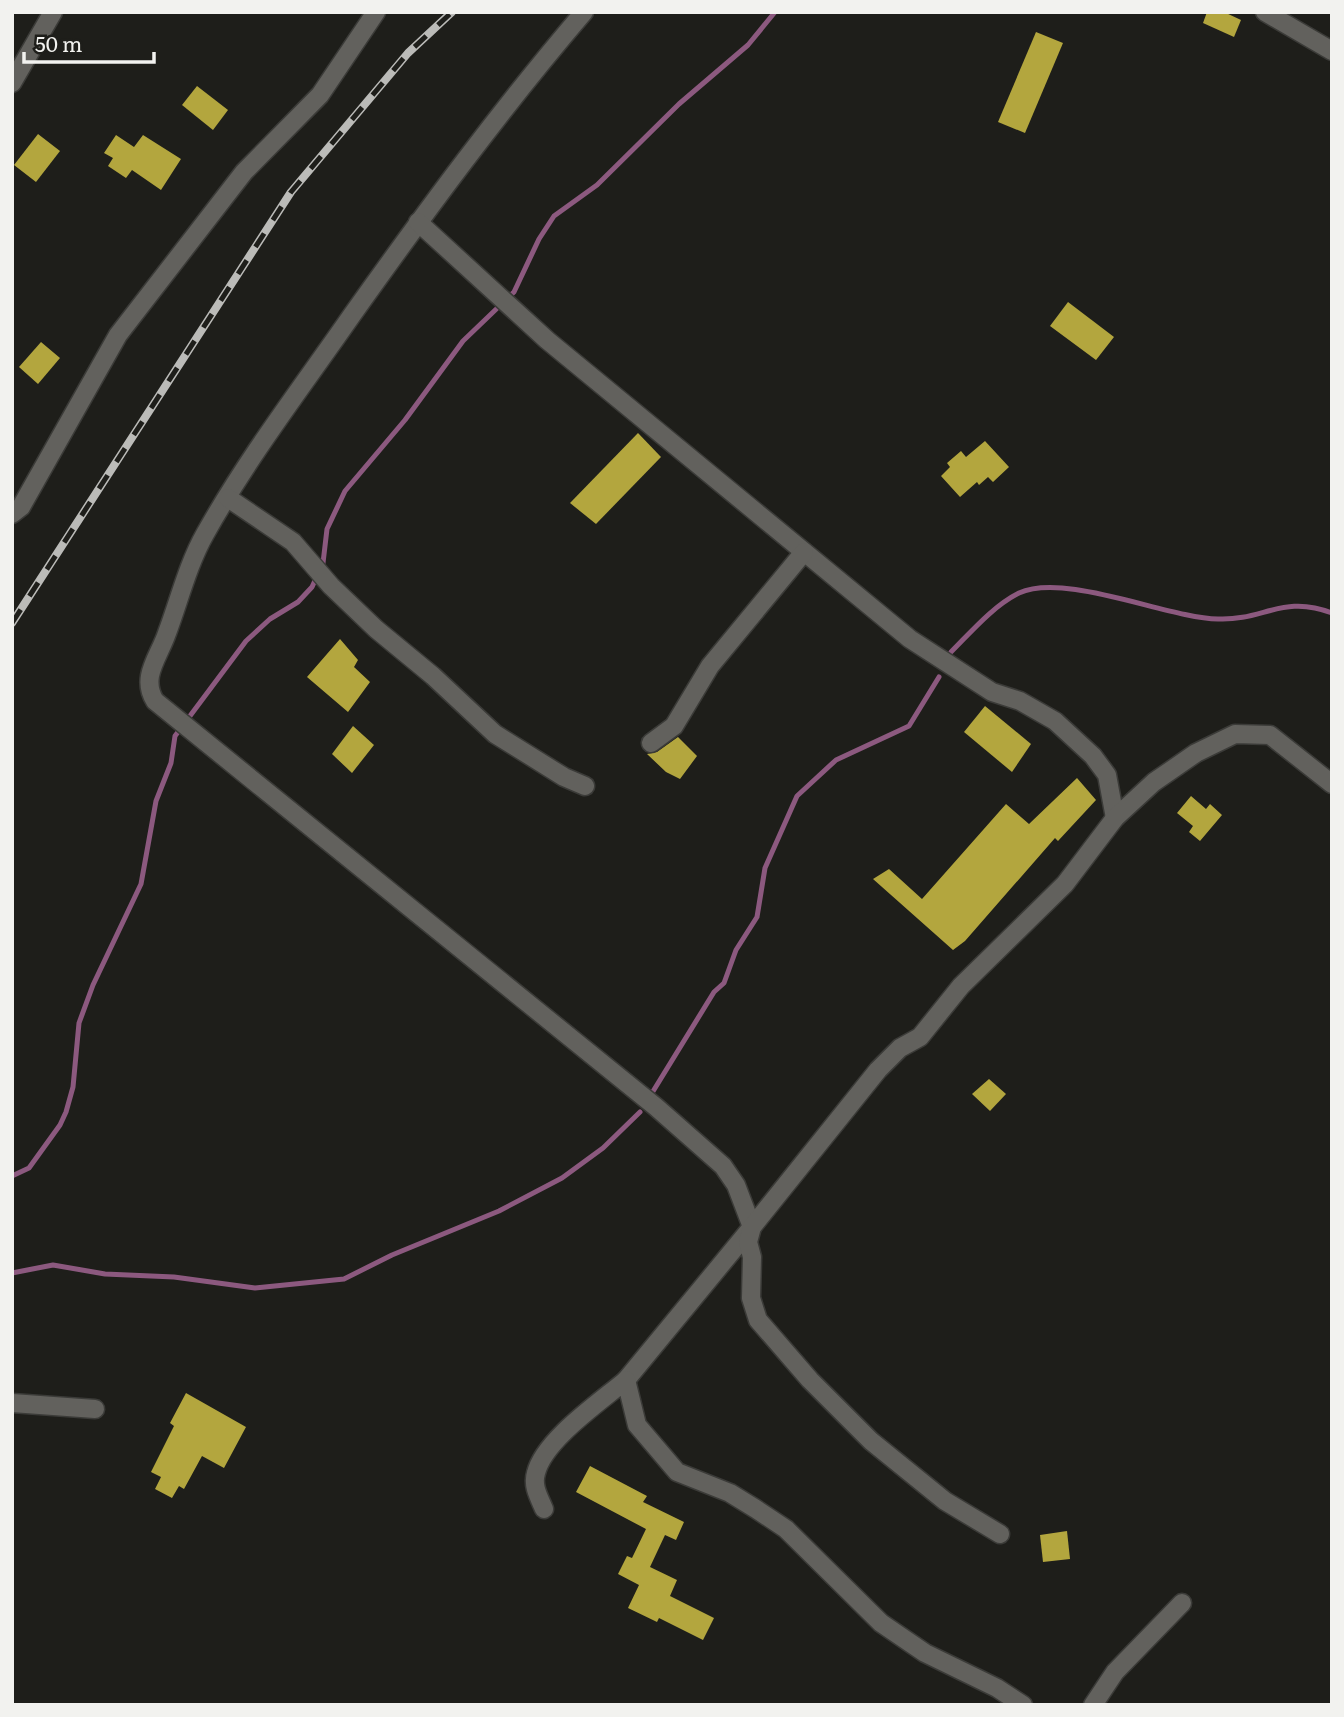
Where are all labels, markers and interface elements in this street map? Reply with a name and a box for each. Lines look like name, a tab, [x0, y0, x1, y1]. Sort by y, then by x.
scale bar	[24, 21, 154, 65]
text: 50 m	[35, 27, 82, 58]

